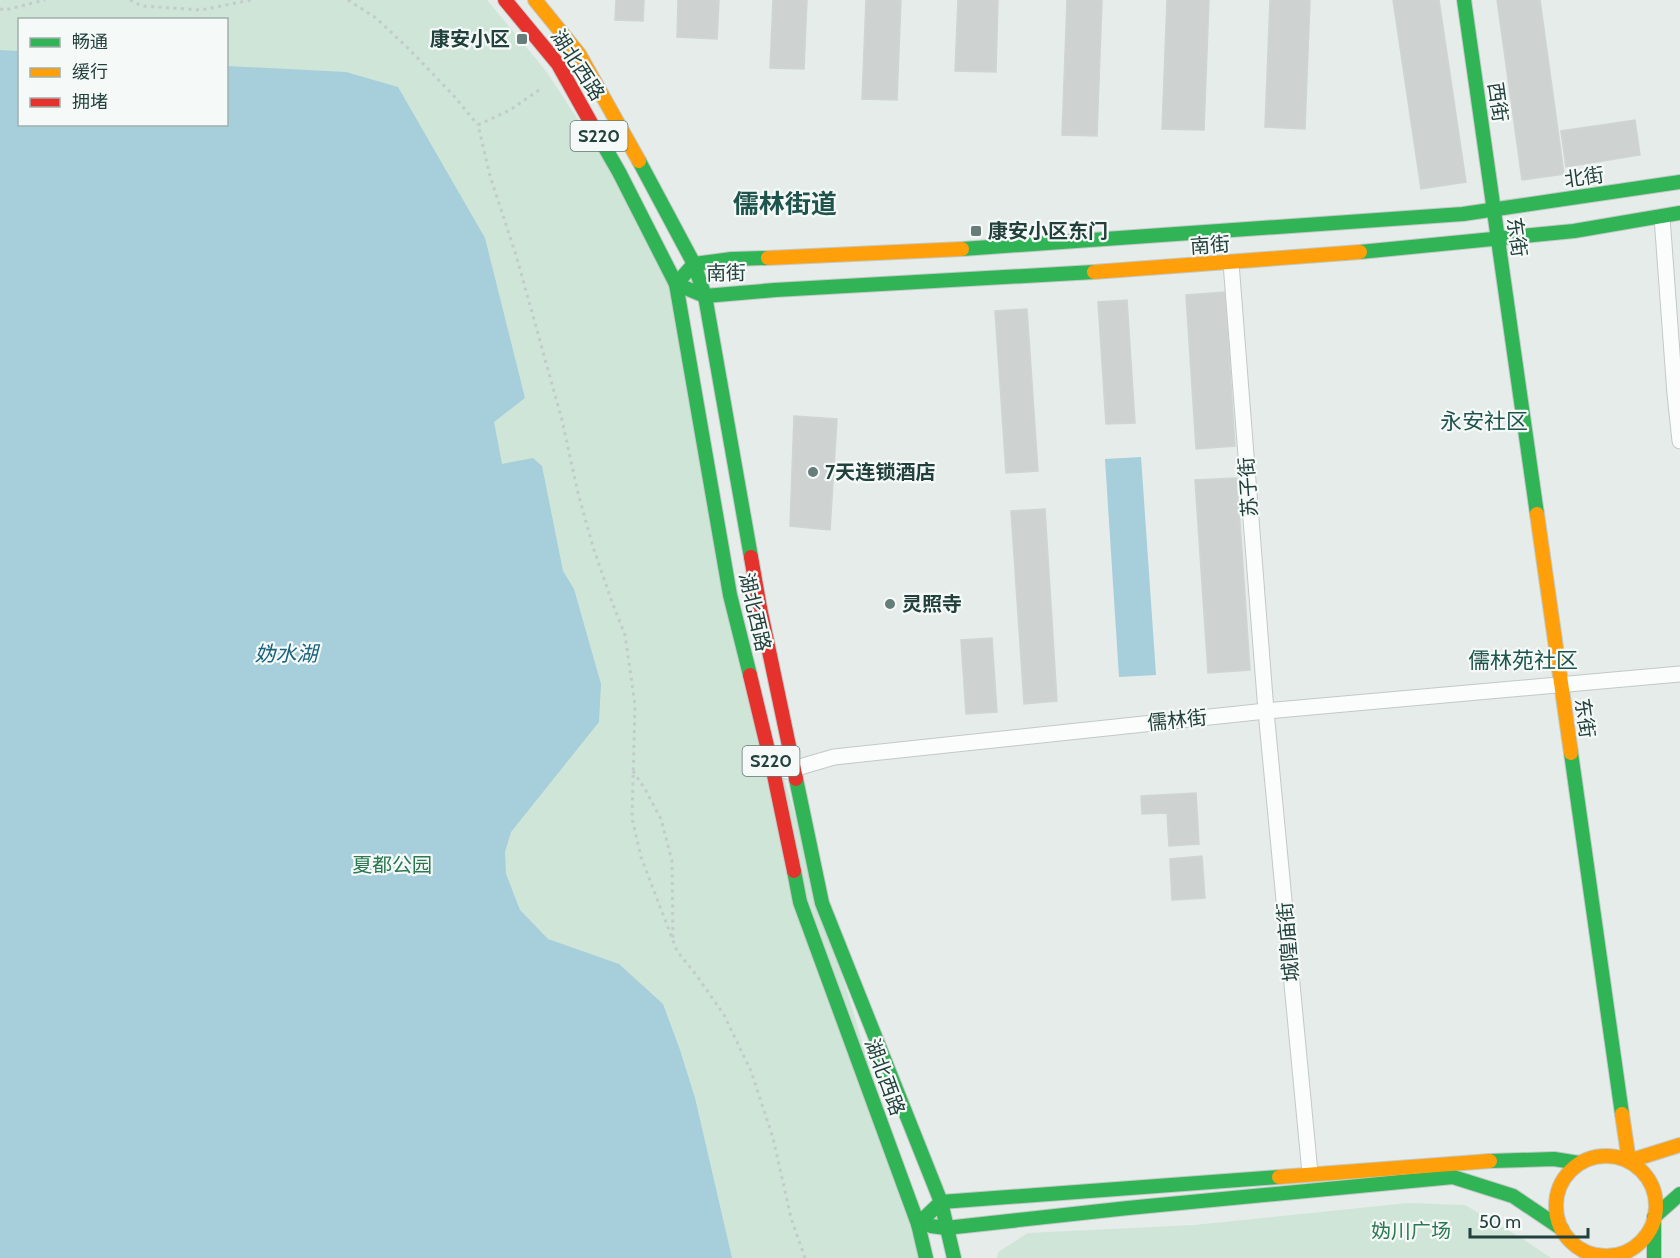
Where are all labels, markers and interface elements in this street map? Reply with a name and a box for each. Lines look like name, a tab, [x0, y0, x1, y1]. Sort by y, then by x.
legend	[18, 18, 228, 126]
street label: 湖北西路	[546, 25, 610, 105]
place label: 康安小区	[430, 27, 510, 51]
text: 畅通	[72, 31, 108, 53]
marker: 康安小区	[515, 32, 529, 46]
text: 缓行	[72, 61, 108, 83]
street label: 西街	[1483, 81, 1513, 123]
text: 拥堵	[72, 91, 108, 113]
road number: S220	[570, 121, 628, 151]
street label: 北街	[1563, 162, 1605, 192]
district label: 儒林街道	[733, 188, 837, 220]
street label: 东街	[1502, 216, 1532, 258]
place label: 康安小区东门	[988, 219, 1108, 243]
marker: 康安小区东门	[969, 224, 983, 238]
street label: 南街	[1189, 232, 1231, 258]
street label: 南街	[706, 261, 746, 285]
district label: 永安社区	[1440, 408, 1528, 435]
street label: 苏子街	[1234, 456, 1262, 518]
place label: 7天连锁酒店	[825, 460, 935, 484]
marker: 7天连锁酒店	[806, 465, 820, 479]
street label: 湖北西路	[734, 570, 776, 654]
place label: 灵照寺	[902, 592, 962, 616]
marker: 灵照寺	[883, 597, 897, 611]
water label: 妫水湖	[255, 641, 320, 666]
district label: 儒林苑社区	[1468, 647, 1578, 674]
street label: 东街	[1570, 697, 1600, 739]
street label: 儒林街	[1146, 705, 1208, 735]
road number: S220	[742, 746, 800, 776]
park label: 夏都公园	[352, 853, 432, 877]
street label: 城隍庙街	[1273, 901, 1303, 983]
street label: 湖北西路	[860, 1035, 910, 1119]
scale bar	[1470, 1201, 1588, 1239]
text: 50 m	[1479, 1211, 1521, 1233]
park label: 妫川广场	[1371, 1219, 1451, 1243]

